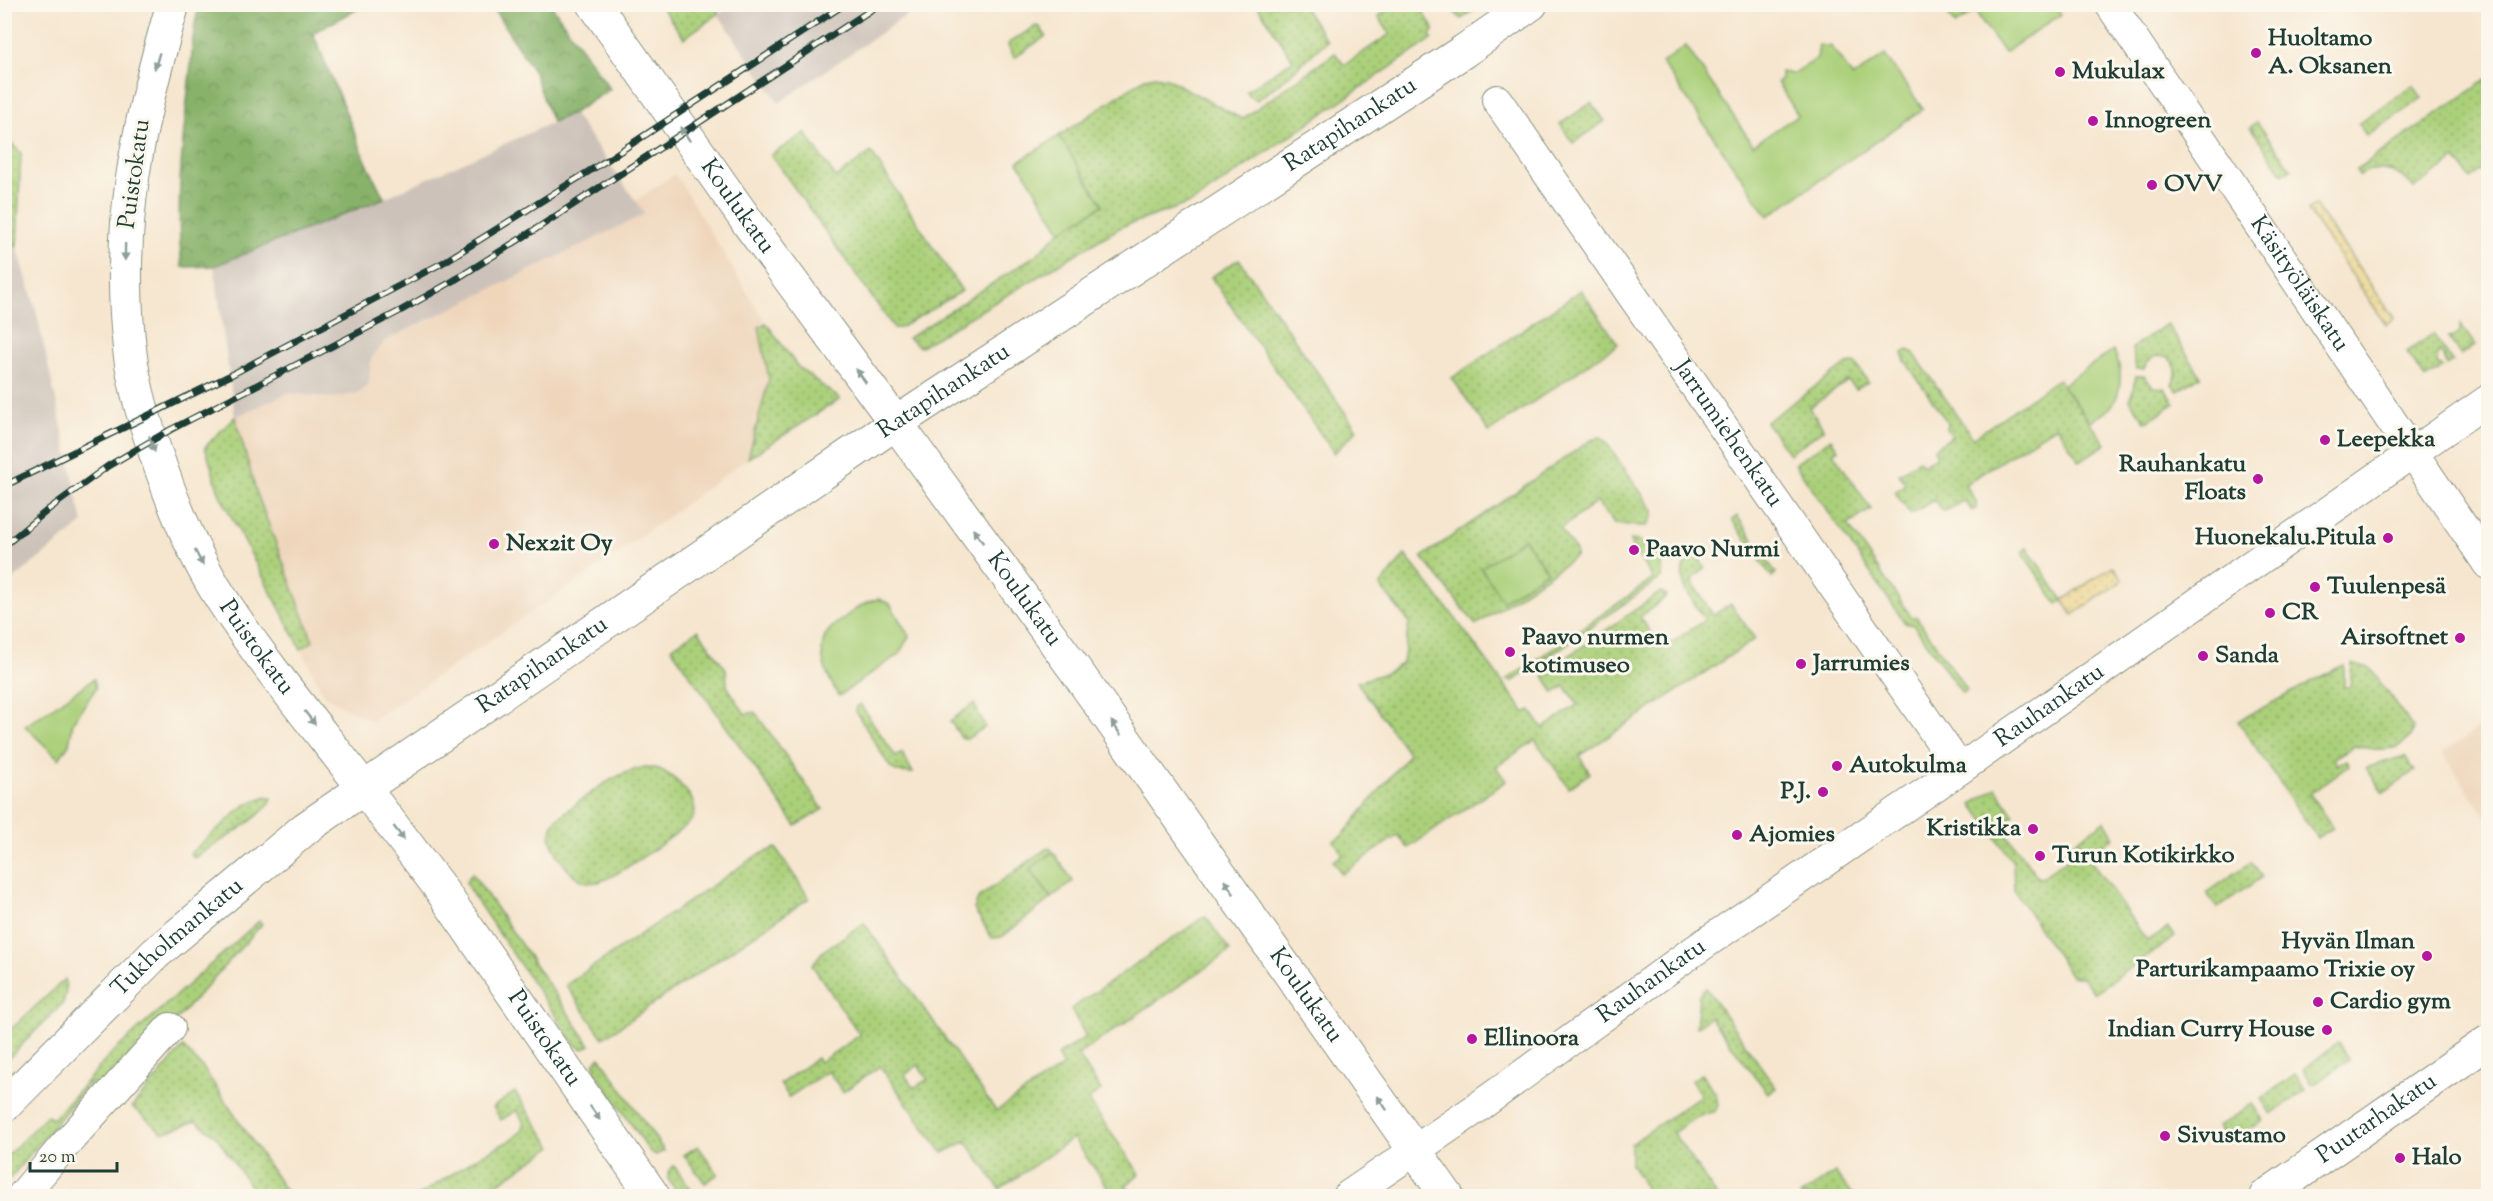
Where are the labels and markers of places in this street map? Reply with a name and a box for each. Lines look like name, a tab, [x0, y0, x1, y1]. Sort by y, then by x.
place label: Huoltamo A. Oksanen	[2268, 22, 2393, 84]
marker: Huoltamo A. Oksanen	[2249, 46, 2263, 60]
place label: Mukulax	[2072, 55, 2165, 89]
marker: Mukulax	[2053, 65, 2067, 79]
place label: Innogreen	[2105, 104, 2212, 138]
marker: Innogreen	[2086, 114, 2100, 128]
place label: OVV	[2164, 168, 2223, 202]
marker: OVV	[2145, 178, 2159, 192]
place label: Leepekka	[2337, 423, 2436, 457]
marker: Leepekka	[2318, 433, 2332, 447]
place label: Rauhankatu Floats	[2119, 448, 2246, 510]
marker: Rauhankatu Floats	[2251, 472, 2265, 486]
place label: Huonekalu.Pitula	[2195, 521, 2377, 555]
place label: Nex2it Oy	[506, 527, 613, 561]
marker: Huonekalu.Pitula	[2381, 531, 2395, 545]
place label: Paavo Nurmi	[1646, 533, 1780, 567]
marker: Nex2it Oy	[487, 537, 501, 551]
marker: Paavo Nurmi	[1627, 543, 1641, 557]
place label: Tuulenpesä	[2327, 570, 2447, 604]
marker: Tuulenpesä	[2308, 580, 2322, 594]
place label: CR	[2282, 596, 2319, 630]
marker: CR	[2263, 606, 2277, 620]
place label: Paavo nurmen kotimuseo	[1521, 621, 1670, 683]
place label: Airsoftnet	[2341, 621, 2449, 655]
marker: Airsoftnet	[2453, 631, 2467, 645]
place label: Sanda	[2215, 639, 2280, 673]
marker: Paavo nurmen kotimuseo	[1503, 645, 1517, 659]
place label: Jarrumies	[1811, 647, 1910, 681]
marker: Sanda	[2196, 649, 2210, 663]
marker: Jarrumies	[1794, 657, 1808, 671]
place label: Autokulma	[1849, 749, 1968, 783]
marker: Autokulma	[1830, 759, 1844, 773]
place label: P.J.	[1780, 775, 1811, 809]
marker: P.J.	[1816, 785, 1830, 799]
place label: Kristikka	[1927, 812, 2022, 846]
place label: Ajomies	[1749, 818, 1835, 852]
marker: Kristikka	[2026, 822, 2040, 836]
marker: Ajomies	[1730, 828, 1744, 842]
place label: Turun Kotikirkko	[2052, 839, 2235, 873]
marker: Turun Kotikirkko	[2033, 849, 2047, 863]
place label: Hyvän Ilman Parturikampaamo Trixie oy	[2136, 925, 2416, 987]
marker: Hyvän Ilman Parturikampaamo Trixie oy	[2420, 949, 2434, 963]
place label: Cardio gym	[2330, 985, 2451, 1019]
marker: Cardio gym	[2311, 995, 2325, 1009]
place label: Indian Curry House	[2108, 1013, 2315, 1047]
place label: Ellinoora	[1484, 1022, 1580, 1056]
marker: Indian Curry House	[2320, 1023, 2334, 1037]
marker: Ellinoora	[1465, 1032, 1479, 1046]
place label: Sivustamo	[2177, 1119, 2286, 1153]
marker: Sivustamo	[2158, 1129, 2172, 1143]
place label: Halo	[2412, 1141, 2462, 1175]
marker: Halo	[2393, 1151, 2407, 1165]

